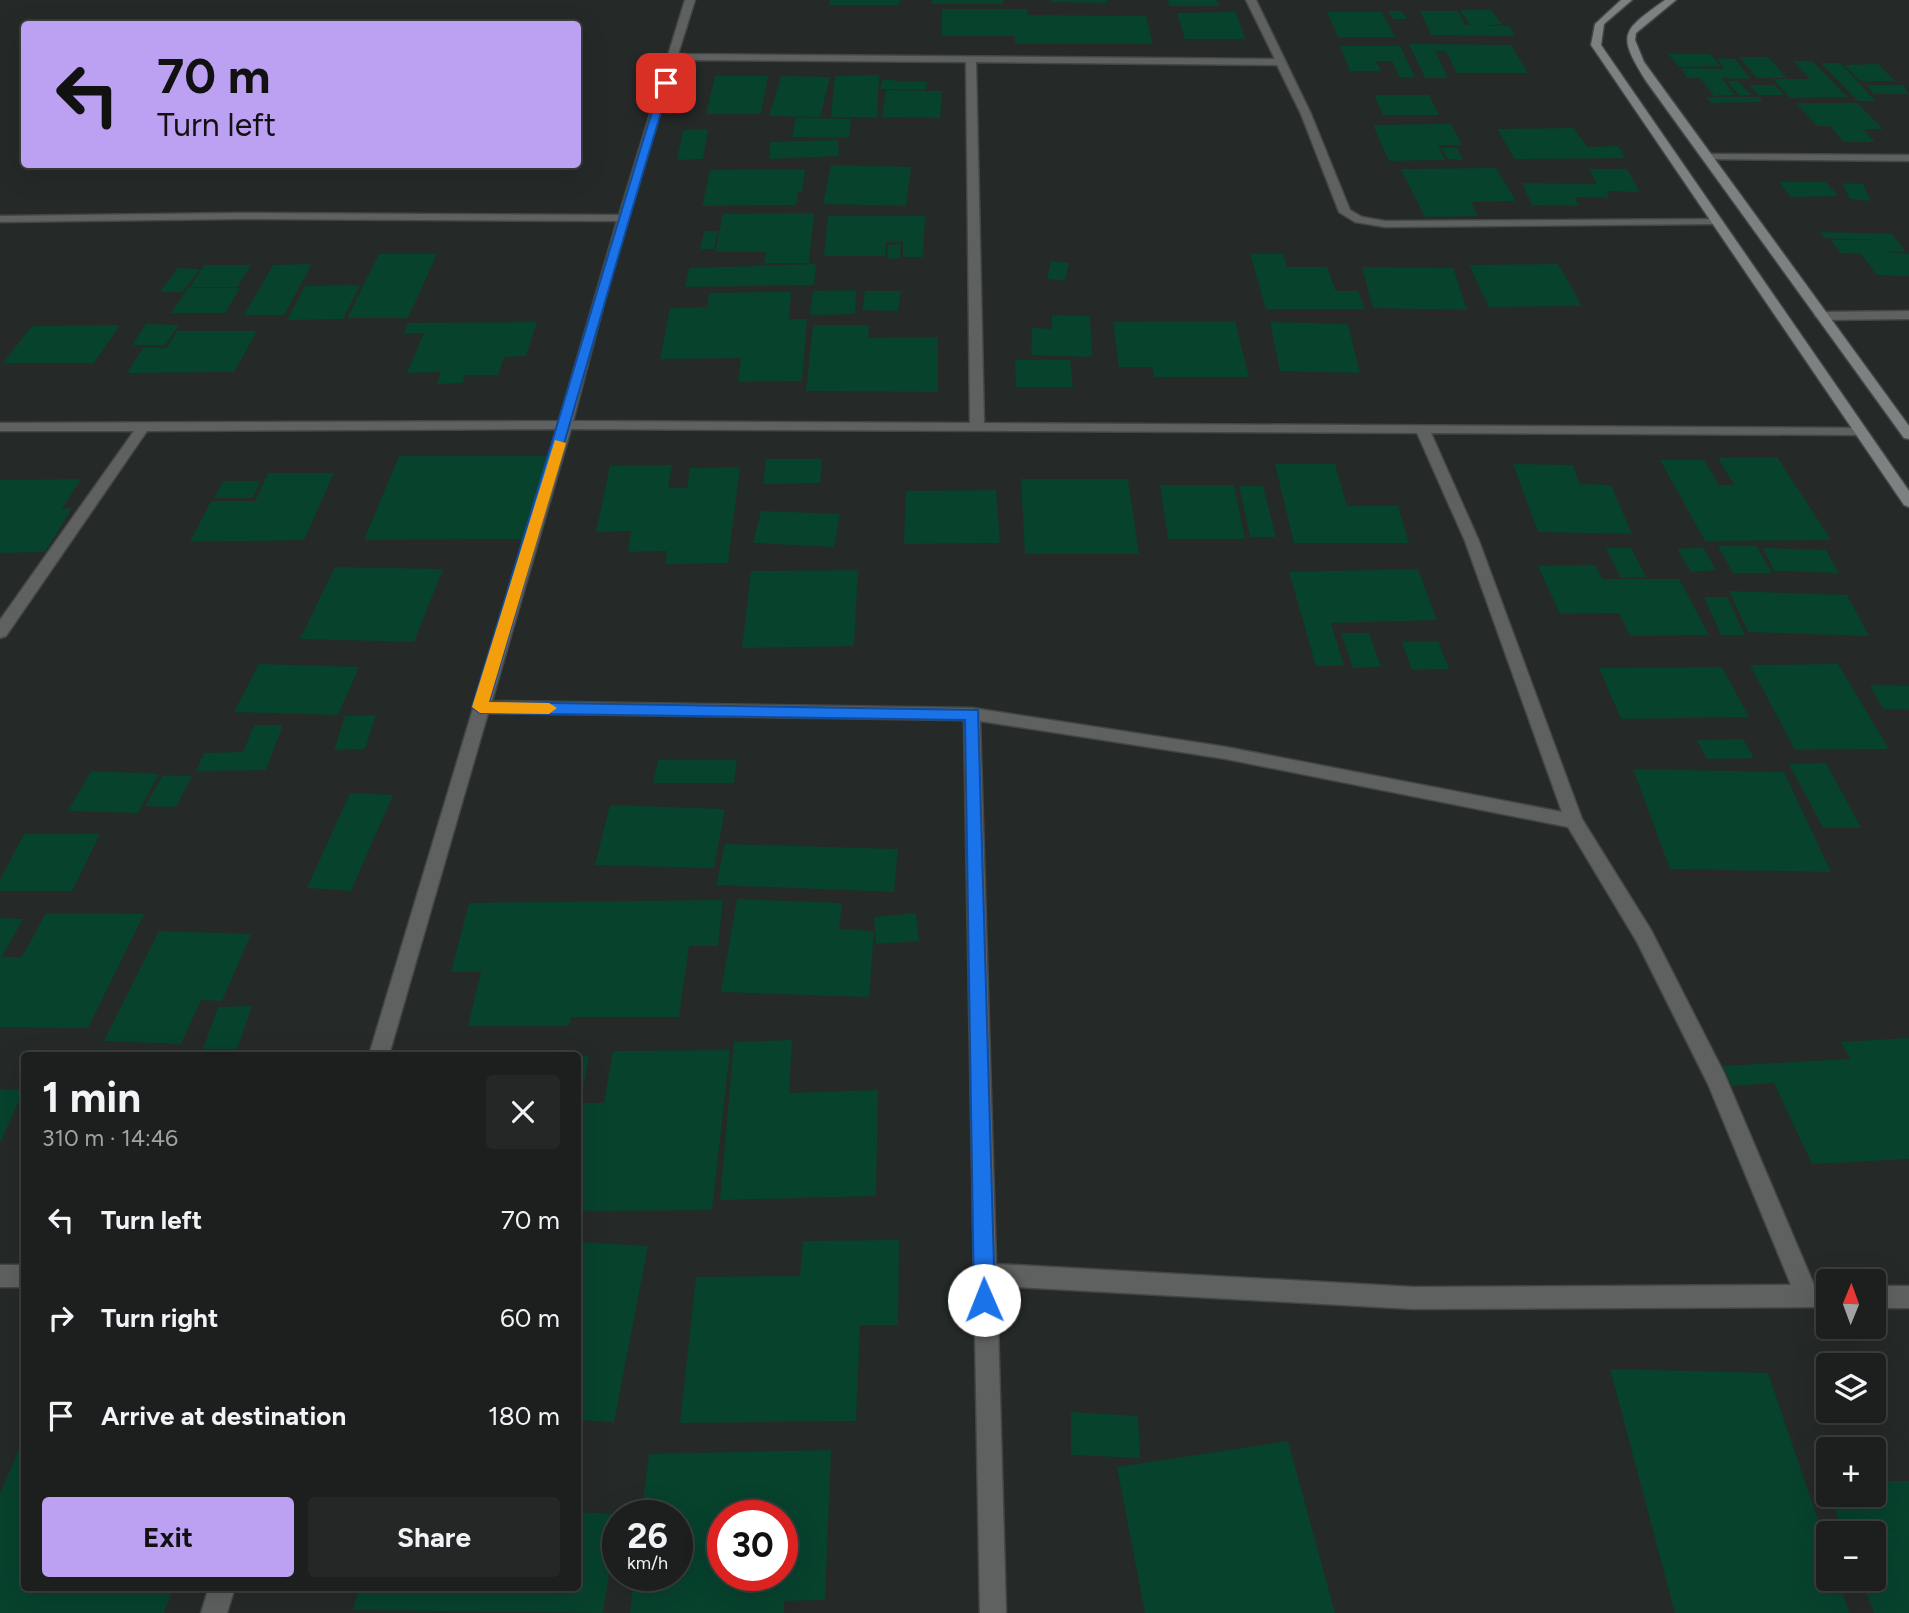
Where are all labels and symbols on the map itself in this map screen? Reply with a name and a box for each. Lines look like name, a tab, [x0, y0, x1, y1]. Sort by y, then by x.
pin	[636, 53, 696, 113]
position arrow	[947, 1263, 1021, 1337]
north arrow	[1816, 1269, 1886, 1339]
speed limit sign: 30	[707, 1500, 798, 1591]

